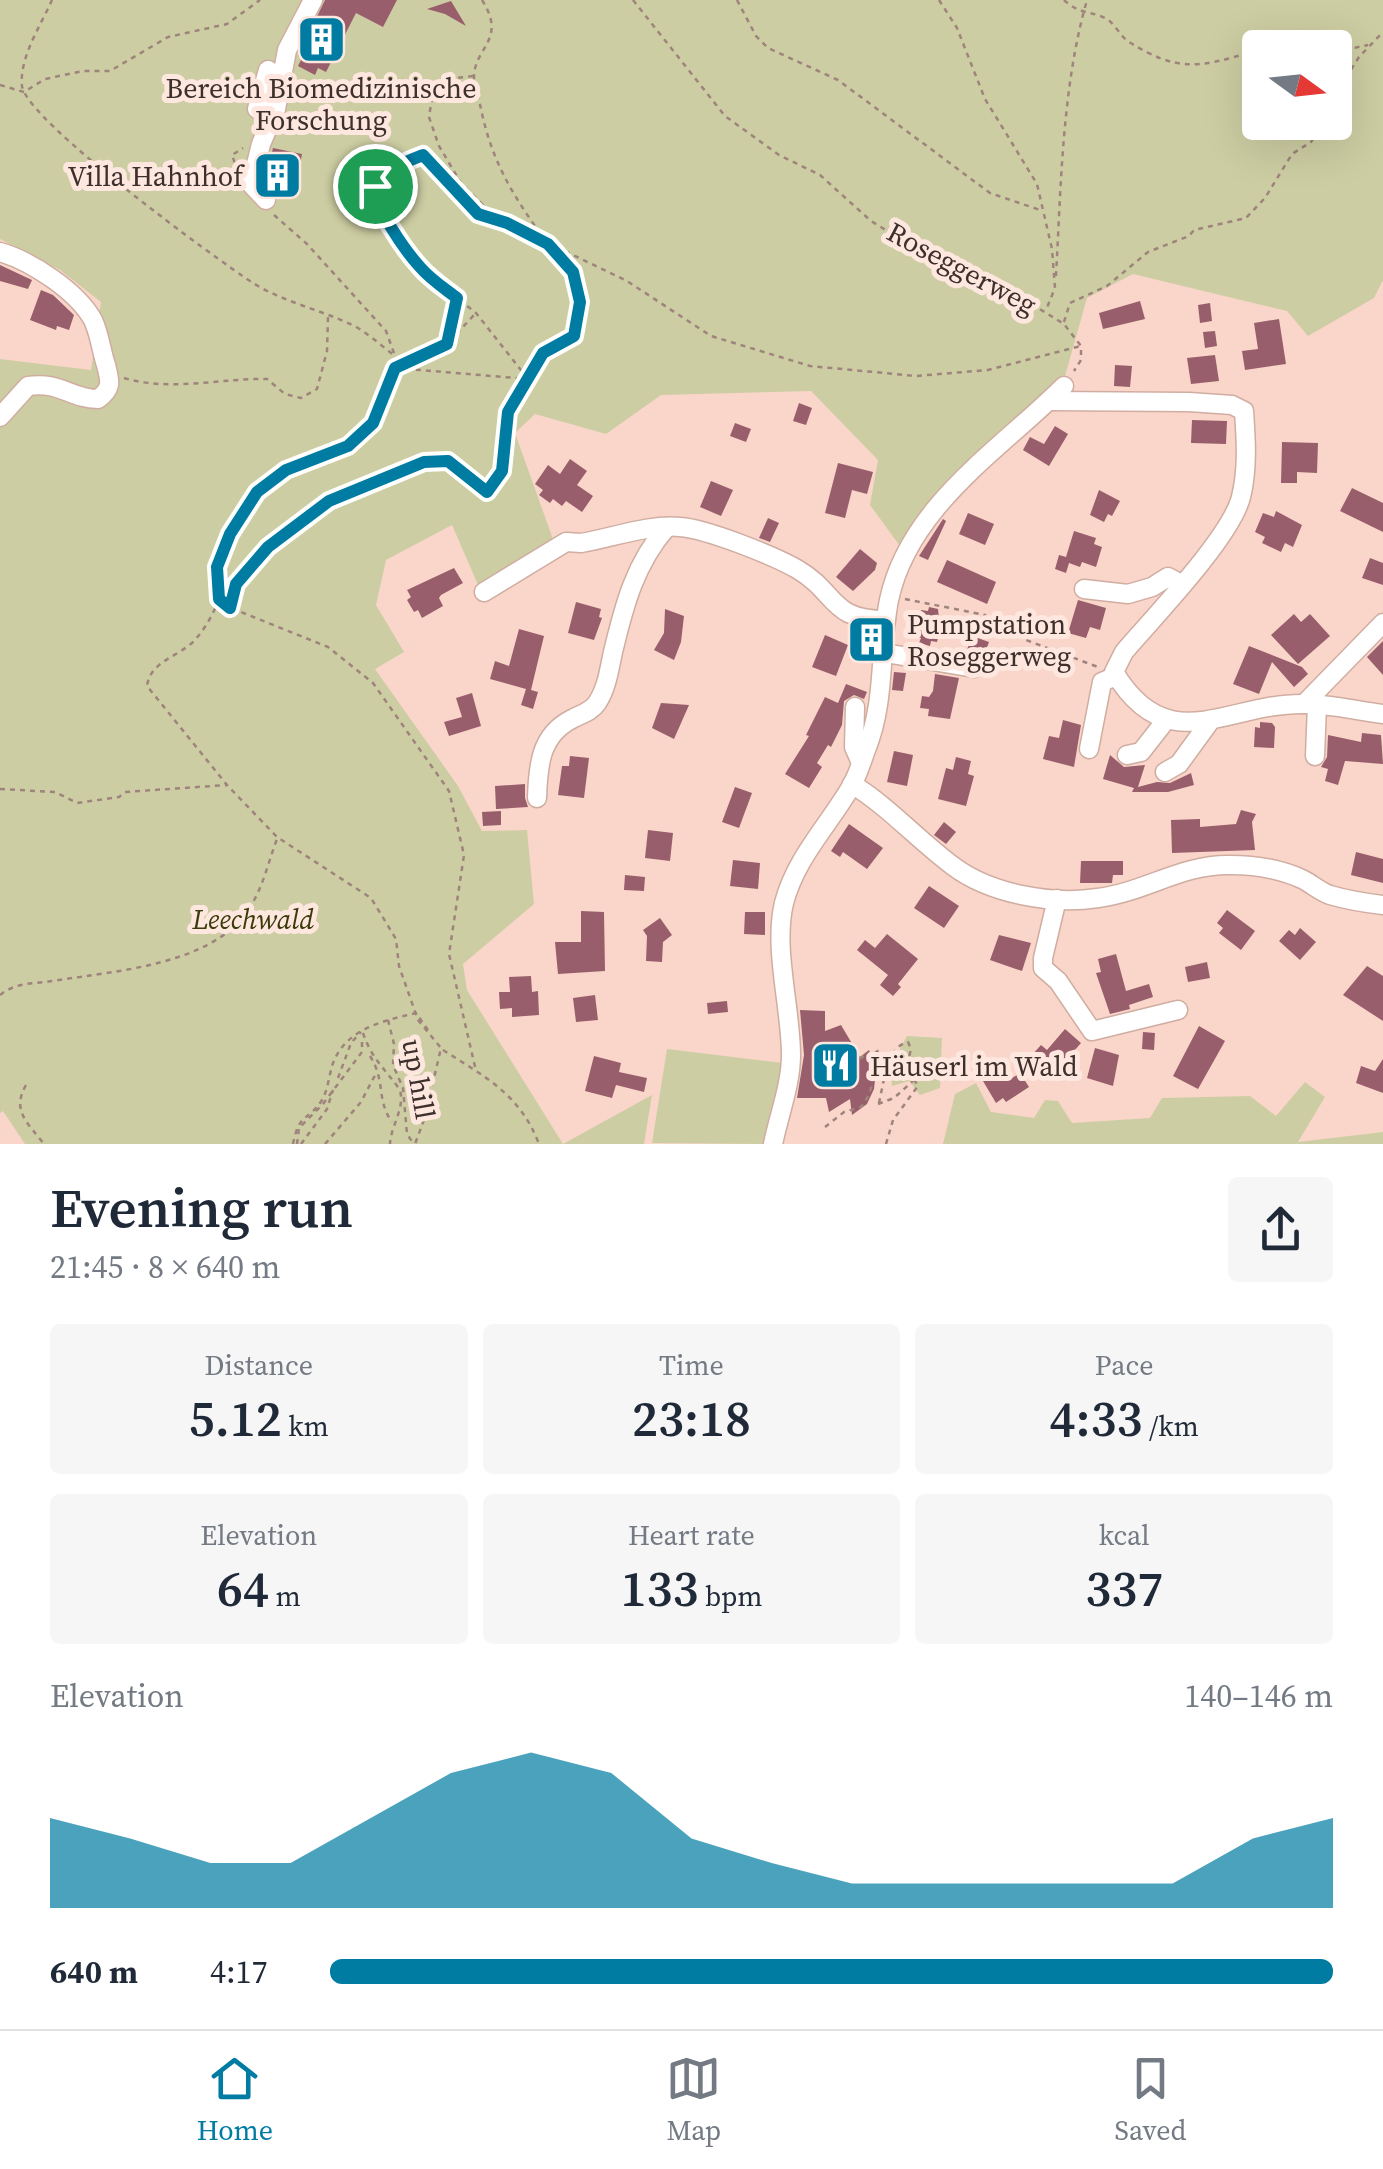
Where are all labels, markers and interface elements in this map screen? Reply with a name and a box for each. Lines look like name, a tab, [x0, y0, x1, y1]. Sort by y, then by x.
building icon: Bereich Biomedizinische Forschung	[295, 14, 347, 66]
north arrow	[1242, 30, 1352, 140]
map controls	[1242, 30, 1352, 140]
place label: Bereich Biomedizinische Forschung	[166, 69, 476, 139]
pin	[333, 144, 418, 229]
building icon: Villa Hahnhof	[252, 150, 304, 202]
place label: Villa Hahnhof	[68, 157, 245, 195]
icon: arrive	[348, 159, 403, 214]
street label: Roseggerweg	[881, 213, 1043, 323]
place label: Pumpstation Roseggerweg	[907, 605, 1071, 675]
building icon: Pumpstation Roseggerweg	[846, 614, 898, 666]
park label: Leechwald	[191, 900, 314, 938]
street label: up hill	[393, 1036, 445, 1122]
restaurant icon: Häuserl im Wald	[809, 1040, 861, 1092]
place label: Häuserl im Wald	[870, 1047, 1078, 1085]
text: Evening run	[50, 1170, 353, 1245]
button: share	[1228, 1177, 1333, 1282]
text: 21:45 · 8 × 640 m	[50, 1245, 280, 1289]
text: Distance	[205, 1346, 313, 1384]
text: Time	[659, 1346, 724, 1384]
text: Pace	[1095, 1346, 1154, 1384]
text: 5.12	[189, 1384, 282, 1453]
text: 23:18	[632, 1384, 751, 1453]
text: 4:33	[1050, 1384, 1143, 1453]
text: km	[282, 1407, 329, 1445]
text: /km	[1143, 1407, 1199, 1445]
text: Elevation	[200, 1516, 317, 1554]
text: Heart rate	[628, 1516, 755, 1554]
text: kcal	[1099, 1516, 1150, 1554]
text: 64	[217, 1554, 269, 1623]
text: 133	[621, 1554, 699, 1623]
text: 337	[1085, 1554, 1163, 1623]
text: m	[269, 1577, 301, 1615]
text: bpm	[699, 1577, 762, 1615]
text: Elevation	[50, 1674, 184, 1718]
text: 140–146 m	[1184, 1674, 1333, 1718]
text: 640 m	[50, 1950, 138, 1994]
text: 4:17	[210, 1950, 268, 1994]
tab: Home	[197, 2051, 273, 2149]
tab: Map	[666, 2051, 721, 2149]
tab: Saved	[1115, 2051, 1186, 2149]

